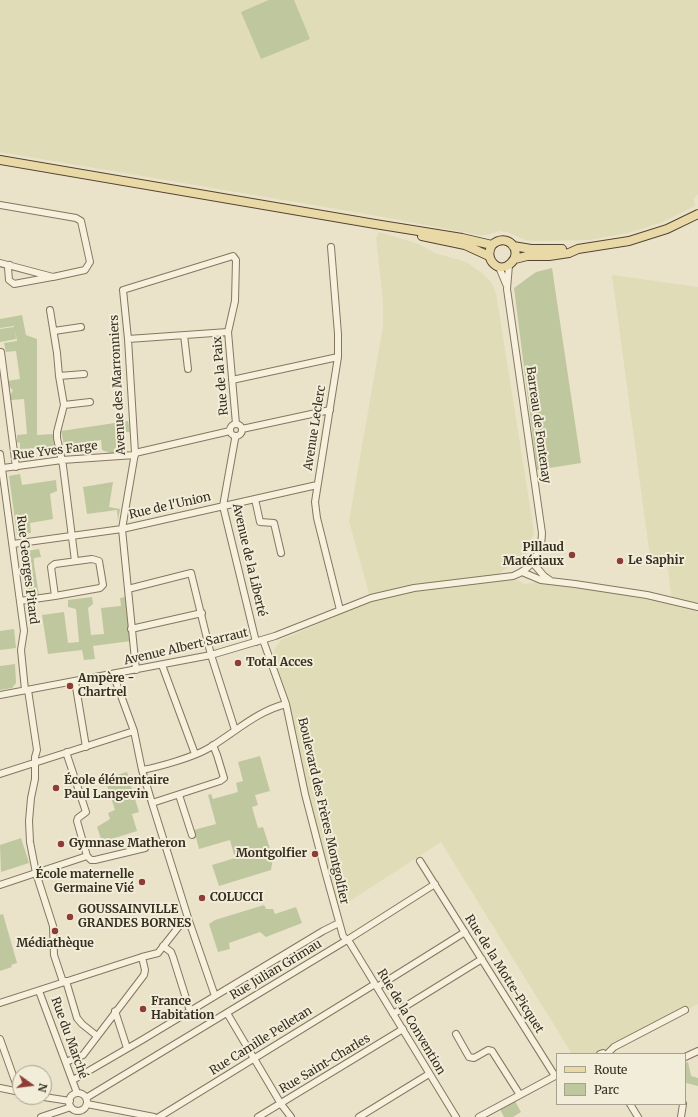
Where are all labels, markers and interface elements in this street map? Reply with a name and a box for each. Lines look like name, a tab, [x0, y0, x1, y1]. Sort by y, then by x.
street label: Avenue des Marronniers	[107, 315, 129, 455]
street label: Rue de la Paix	[210, 336, 232, 416]
street label: Barreau de Fontenay	[523, 365, 553, 485]
street label: Avenue Leclerc	[301, 384, 329, 472]
street label: Rue Yves Farge	[12, 439, 98, 463]
street label: Rue de l'Union	[128, 490, 212, 522]
street label: Avenue de la Liberté	[229, 502, 269, 618]
street label: Rue Georges Pitard	[13, 515, 41, 625]
place label: Pillaud Matériaux	[503, 541, 564, 569]
marker: Pillaud Matériaux	[567, 550, 577, 560]
place label: Le Saphir	[628, 554, 684, 568]
marker: Le Saphir	[615, 556, 625, 566]
street label: Avenue Albert Sarraut	[123, 626, 249, 668]
place label: Total Acces	[246, 656, 313, 670]
marker: Total Acces	[233, 658, 243, 668]
place label: Ampère - Chartrel	[78, 672, 134, 700]
marker: Ampère - Chartrel	[65, 681, 75, 691]
street label: Boulevard des Frères Montgolfier	[294, 716, 352, 906]
place label: École élémentaire Paul Langevin	[64, 774, 169, 802]
marker: École élémentaire Paul Langevin	[51, 783, 61, 793]
place label: Gymnase Matheron	[69, 837, 186, 851]
marker: Gymnase Matheron	[56, 839, 66, 849]
place label: Montgolfier	[236, 847, 307, 861]
marker: Montgolfier	[310, 849, 320, 859]
place label: École maternelle Germaine Vié	[36, 868, 134, 896]
marker: École maternelle Germaine Vié	[137, 877, 147, 887]
place label: COLUCCI	[210, 891, 263, 905]
marker: COLUCCI	[197, 893, 207, 903]
place label: GOUSSAINVILLE GRANDES BORNES	[78, 903, 191, 931]
marker: GOUSSAINVILLE GRANDES BORNES	[65, 912, 75, 922]
street label: Rue de la Motte-Picquet	[462, 912, 546, 1036]
marker: Médiathèque	[50, 926, 60, 936]
place label: Médiathèque	[16, 937, 94, 951]
street label: Rue Julian Grimau	[227, 937, 325, 1003]
street label: Rue de la Convention	[374, 966, 448, 1078]
street label: Rue du Marché	[48, 995, 90, 1081]
place label: France Habitation	[151, 995, 214, 1023]
marker: France Habitation	[138, 1004, 148, 1014]
street label: Rue Camille Pelletan	[207, 1004, 315, 1078]
street label: Rue Saint-Charles	[277, 1031, 373, 1097]
legend	[556, 1053, 686, 1105]
text: Route	[594, 1062, 627, 1077]
north arrow	[12, 1065, 52, 1105]
text: N	[35, 1082, 51, 1094]
text: Parc	[594, 1082, 619, 1097]

